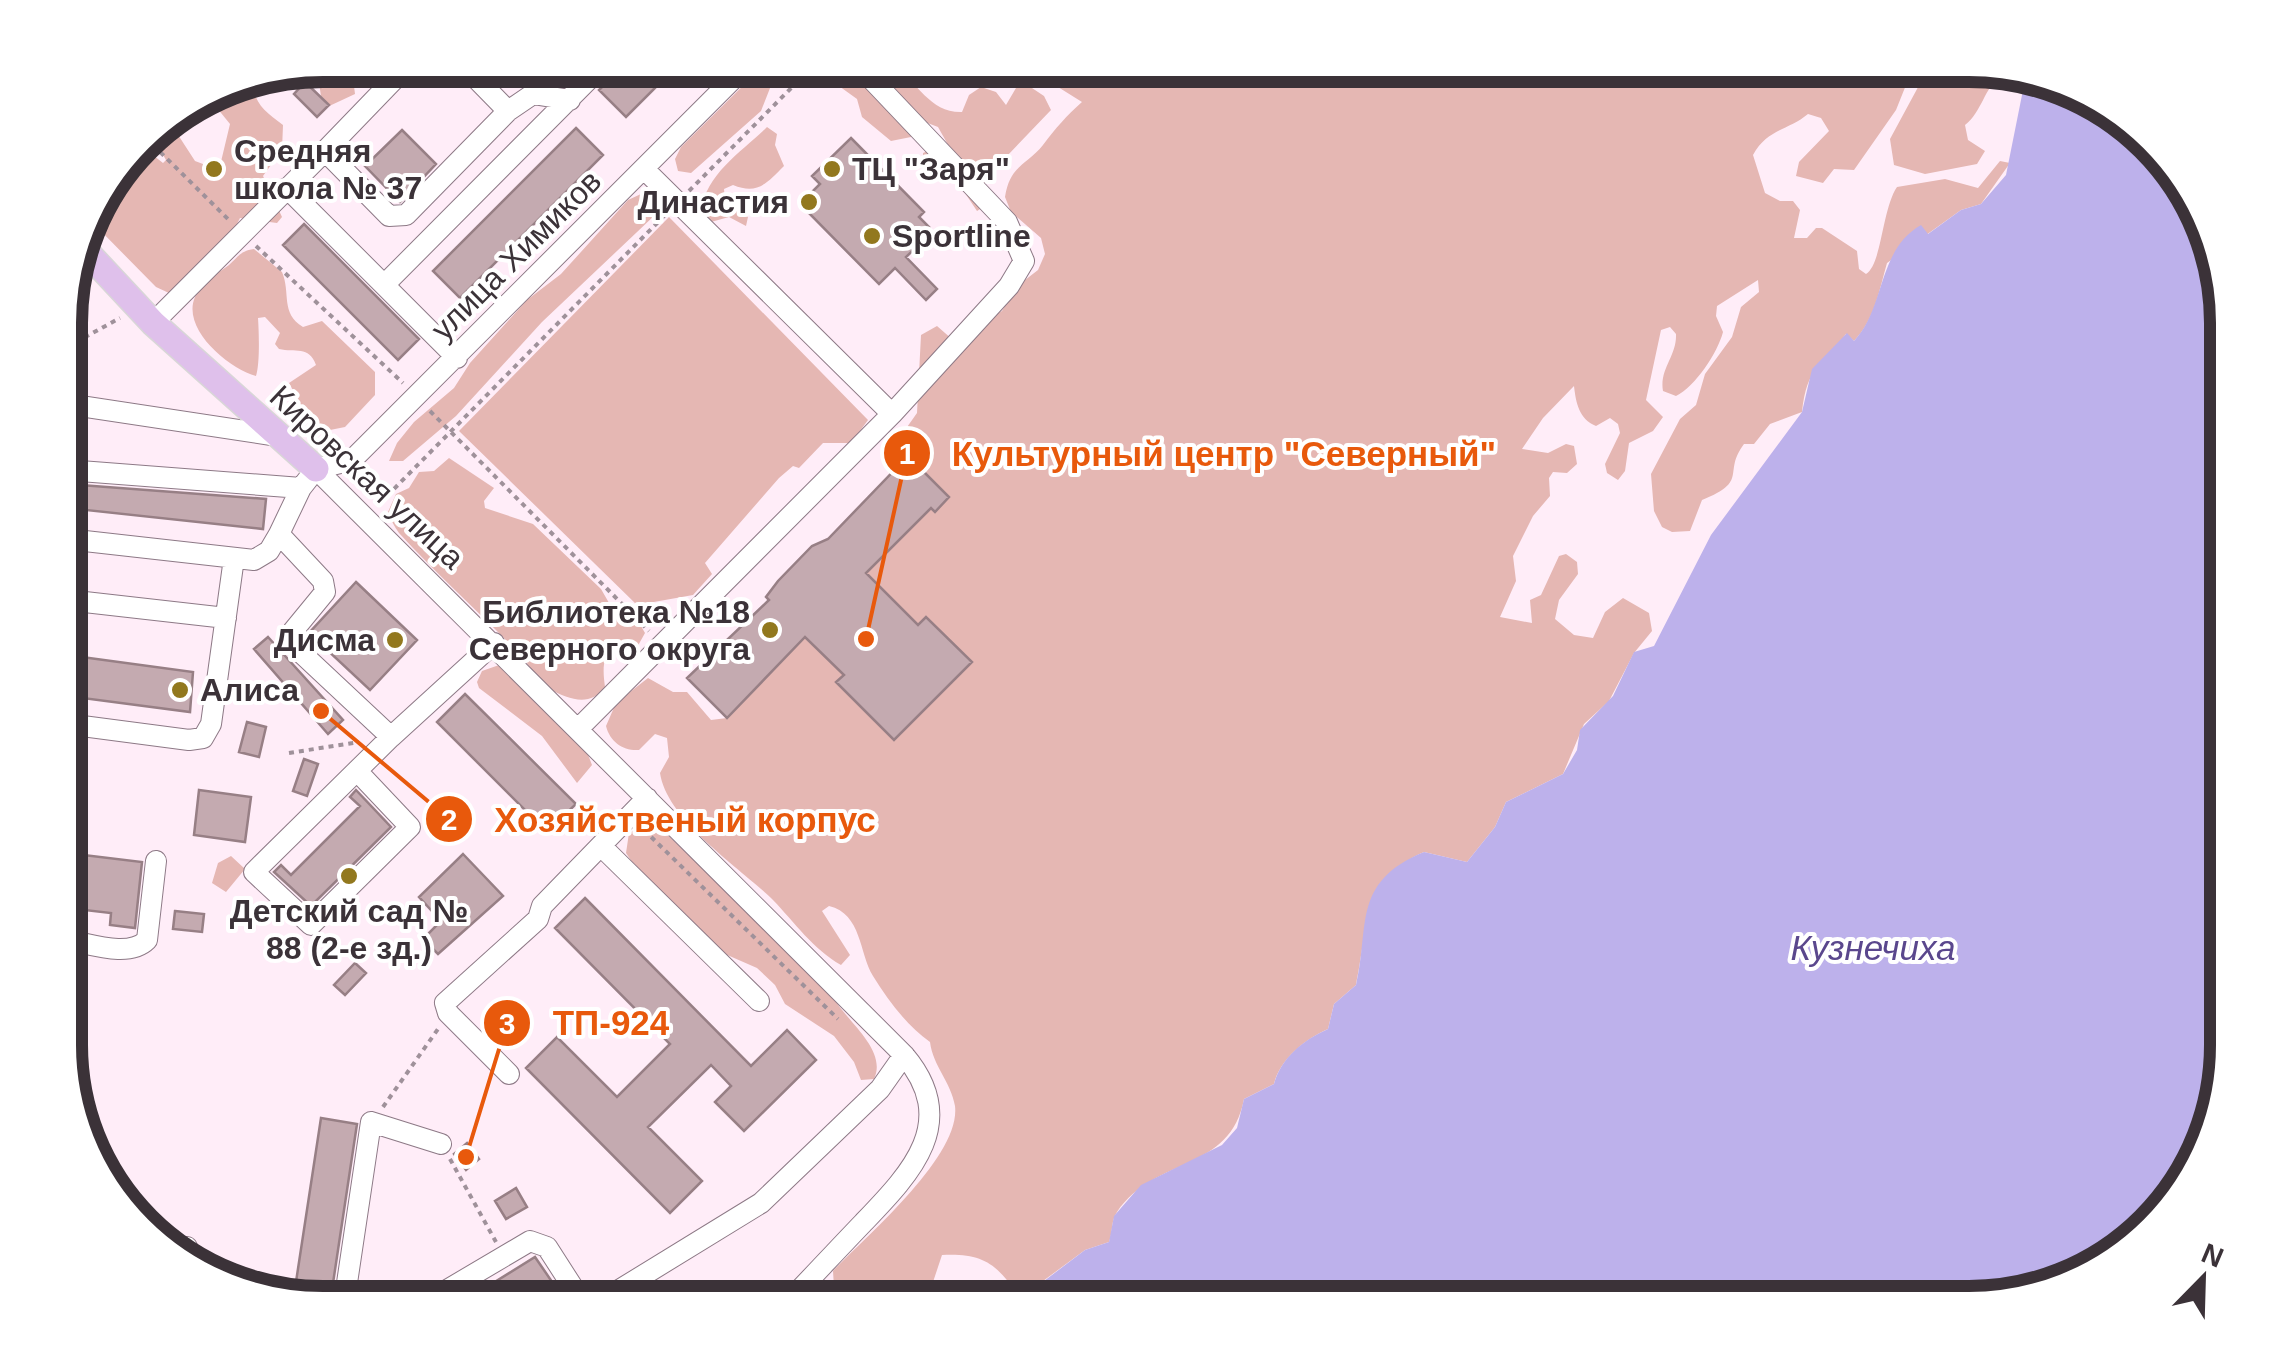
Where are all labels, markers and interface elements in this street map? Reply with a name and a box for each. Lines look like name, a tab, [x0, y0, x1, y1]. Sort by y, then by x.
place label: Средняя школа № 37	[234, 133, 422, 206]
place label: ТЦ "Заря"	[852, 151, 1010, 187]
marker: Средняя школа № 37	[203, 158, 225, 180]
marker: ТЦ "Заря"	[821, 158, 843, 180]
street label: улица Химиков	[424, 163, 608, 347]
place label: Династия	[638, 184, 789, 220]
marker: Династия	[798, 191, 820, 213]
place label: Sportline	[892, 218, 1031, 254]
marker: Sportline	[861, 225, 883, 247]
street label: Кировская улица	[263, 378, 471, 576]
callout: Культурный центр "Северный"	[882, 421, 1517, 486]
text: Культурный центр "Северный"	[952, 434, 1496, 473]
text: 1	[899, 437, 915, 470]
place label: Библиотека №18 Северного округа	[469, 594, 750, 667]
marker: Библиотека №18 Северного округа	[759, 619, 781, 641]
place label: Дисма	[274, 622, 375, 658]
marker: Дисма	[384, 629, 406, 651]
place label: Алиса	[200, 672, 299, 708]
marker: Алиса	[169, 679, 191, 701]
callout: Хозяйственый корпус	[424, 787, 896, 852]
text: Хозяйственый корпус	[494, 800, 876, 839]
text: 2	[441, 803, 457, 836]
marker: Детский сад № 88 (2-е зд.)	[338, 865, 360, 887]
place label: Детский сад № 88 (2-е зд.)	[230, 893, 468, 966]
water label: Кузнечиха	[1791, 928, 1955, 967]
callout: ТП-924	[482, 991, 689, 1056]
text: ТП-924	[553, 1003, 670, 1042]
text: 3	[499, 1007, 515, 1040]
north arrow	[2153, 1228, 2253, 1328]
text: N	[2197, 1237, 2228, 1274]

